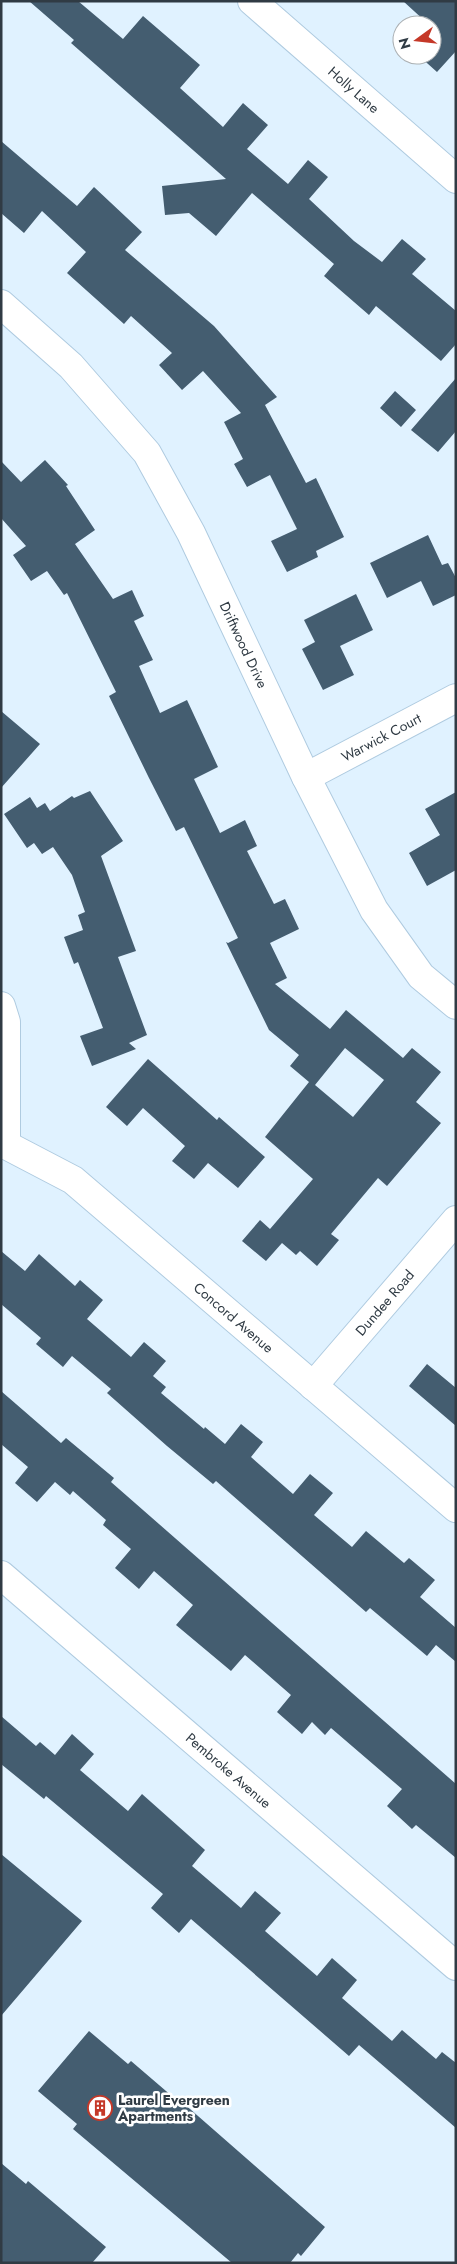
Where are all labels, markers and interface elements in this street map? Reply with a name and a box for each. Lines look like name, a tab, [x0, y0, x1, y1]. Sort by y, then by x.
north arrow	[392, 15, 442, 65]
text: N	[393, 35, 416, 51]
street label: Holly Lane	[324, 62, 384, 118]
street label: Driftwood Drive	[215, 598, 273, 691]
street label: Warwick Court	[338, 708, 425, 767]
street label: Dundee Road	[351, 1265, 419, 1340]
street label: Concord Avenue	[189, 1278, 278, 1358]
street label: Pembroke Avenue	[182, 1728, 275, 1813]
place label: Laurel Evergreen Apartments	[117, 2090, 230, 2126]
building icon: Laurel Evergreen Apartments	[87, 2095, 113, 2121]

